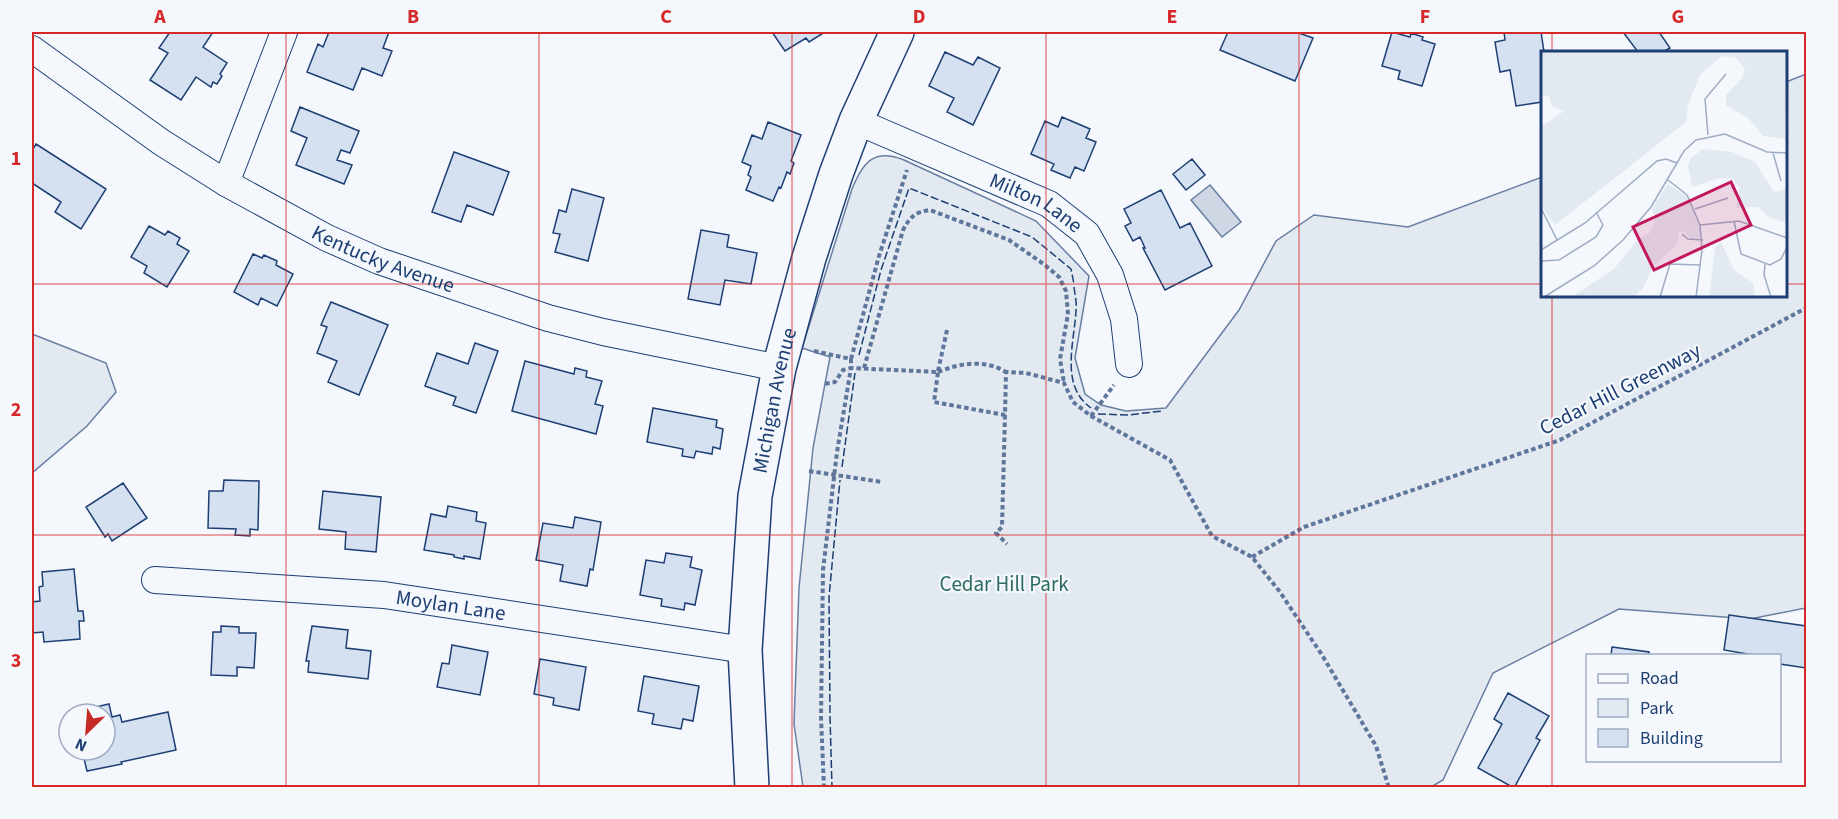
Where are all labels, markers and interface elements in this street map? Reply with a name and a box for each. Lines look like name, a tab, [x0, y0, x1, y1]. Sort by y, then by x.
text: A	[153, 3, 166, 31]
text: B	[407, 3, 419, 31]
text: C	[660, 3, 672, 31]
text: D	[913, 3, 925, 31]
text: E	[1167, 3, 1177, 31]
text: F	[1420, 3, 1430, 31]
text: G	[1672, 3, 1684, 31]
inset map	[1541, 51, 1787, 297]
text: 1	[11, 145, 21, 173]
street label: Milton Lane	[985, 165, 1089, 240]
street label: Kentucky Avenue	[306, 217, 459, 300]
street label: Michigan Avenue	[745, 324, 804, 476]
street label: Cedar Hill Greenway	[1534, 335, 1706, 443]
text: 2	[11, 396, 21, 424]
park label: Cedar Hill Park	[939, 569, 1069, 599]
street label: Moylan Lane	[394, 582, 508, 628]
text: 3	[11, 647, 21, 675]
legend	[1586, 654, 1781, 762]
text: Road	[1640, 666, 1679, 691]
text: Park	[1640, 696, 1674, 721]
north arrow	[57, 702, 117, 762]
text: Building	[1640, 726, 1703, 751]
text: N	[72, 732, 91, 757]

